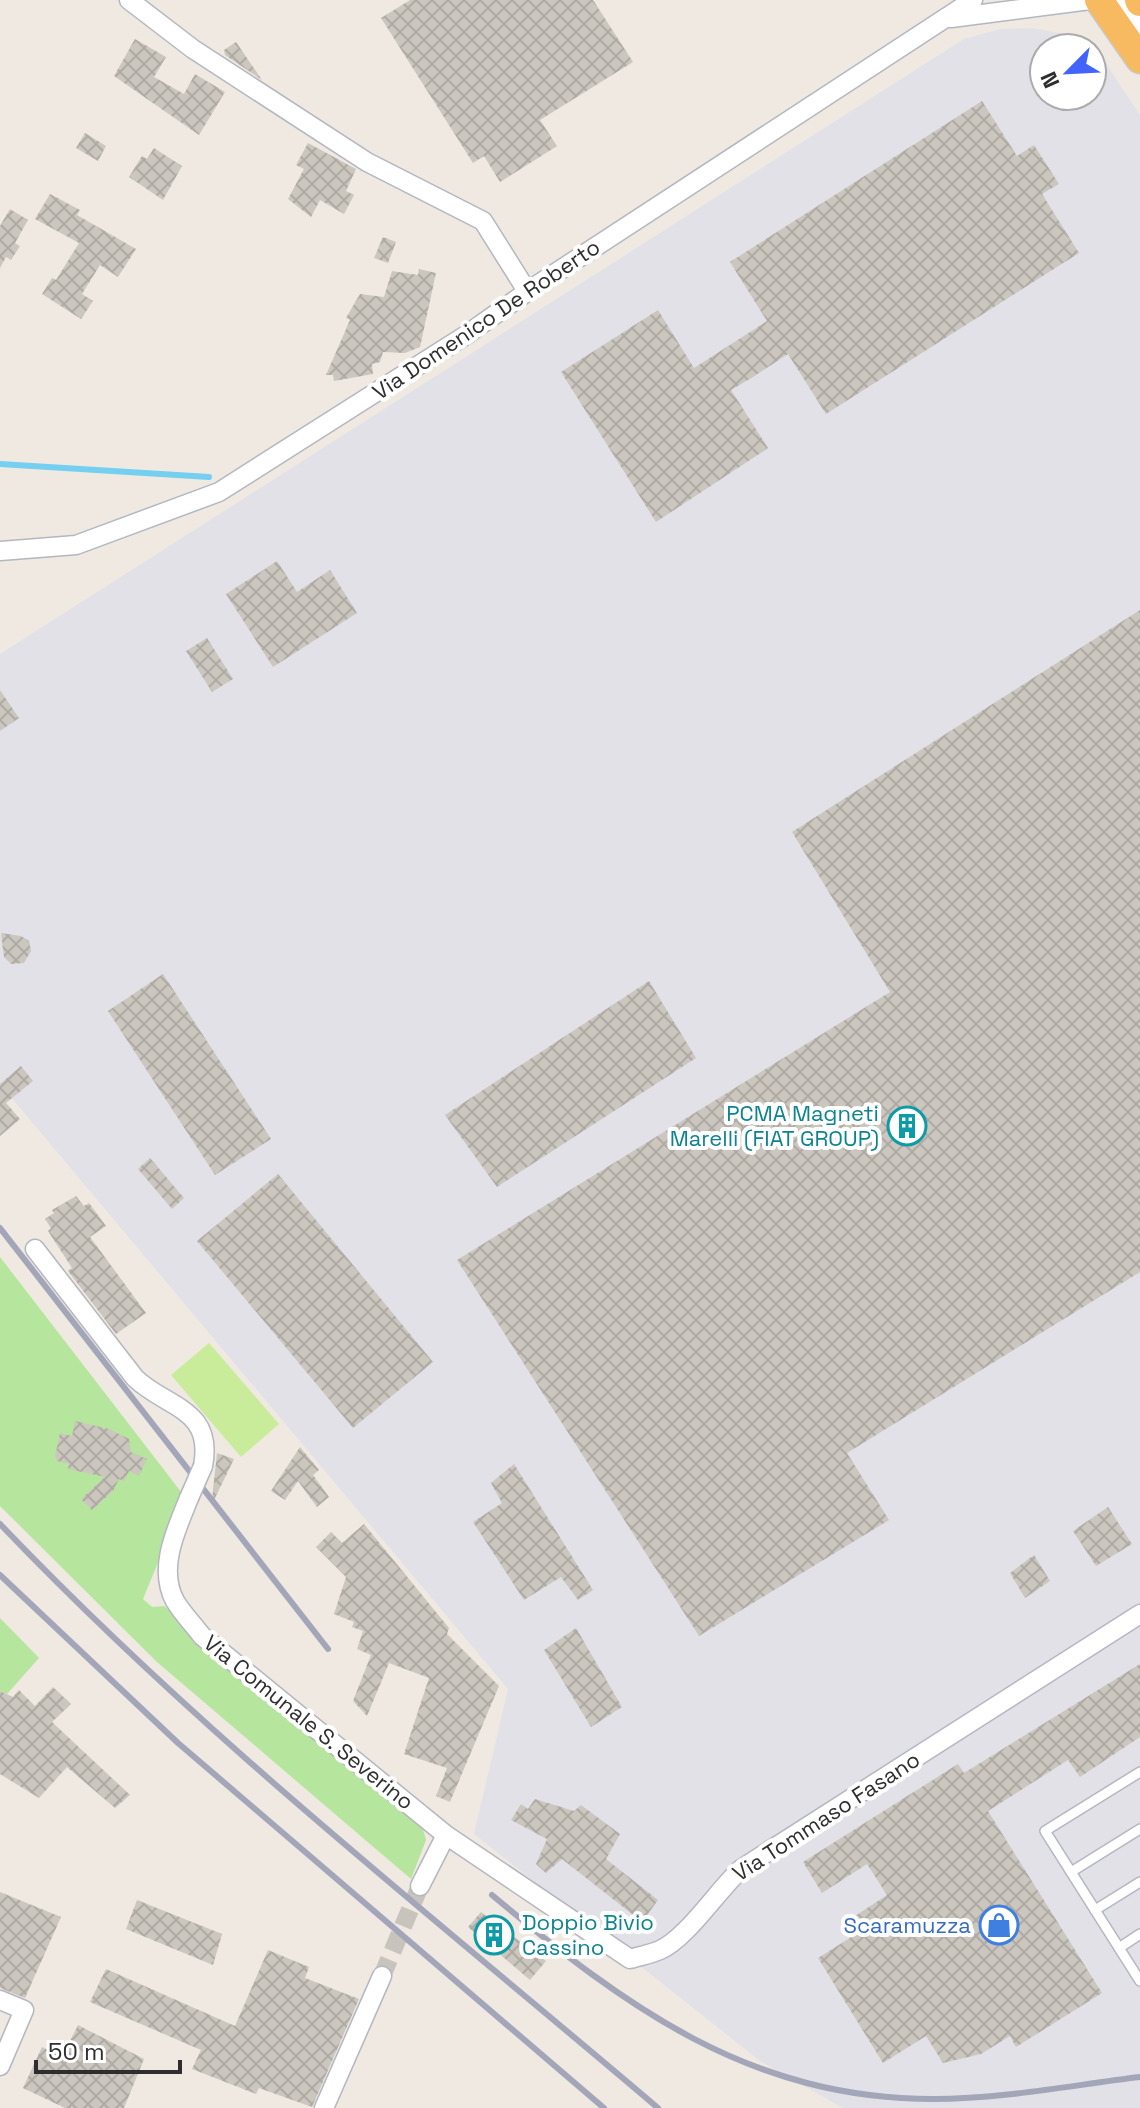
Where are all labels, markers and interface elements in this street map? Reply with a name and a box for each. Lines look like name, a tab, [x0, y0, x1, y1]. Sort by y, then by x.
north arrow	[1028, 32, 1108, 112]
text: N	[1034, 68, 1066, 93]
street label: Via Domenico De Roberto	[367, 232, 605, 406]
place label: PCMA Magneti Marelli (FIAT GROUP)	[670, 1099, 879, 1152]
building icon: PCMA Magneti Marelli (FIAT GROUP)	[886, 1105, 928, 1147]
street label: Via Comunale S. Severino	[198, 1628, 420, 1816]
street label: Via Tommaso Fasano	[727, 1745, 925, 1887]
shop icon: Scaramuzza	[978, 1904, 1020, 1946]
place label: Doppio Bivio Cassino	[522, 1908, 654, 1961]
place label: Scaramuzza	[843, 1911, 971, 1939]
building icon: Doppio Bivio Cassino	[473, 1914, 515, 1956]
scale bar	[36, 2024, 180, 2074]
text: 50 m	[48, 2036, 105, 2067]

